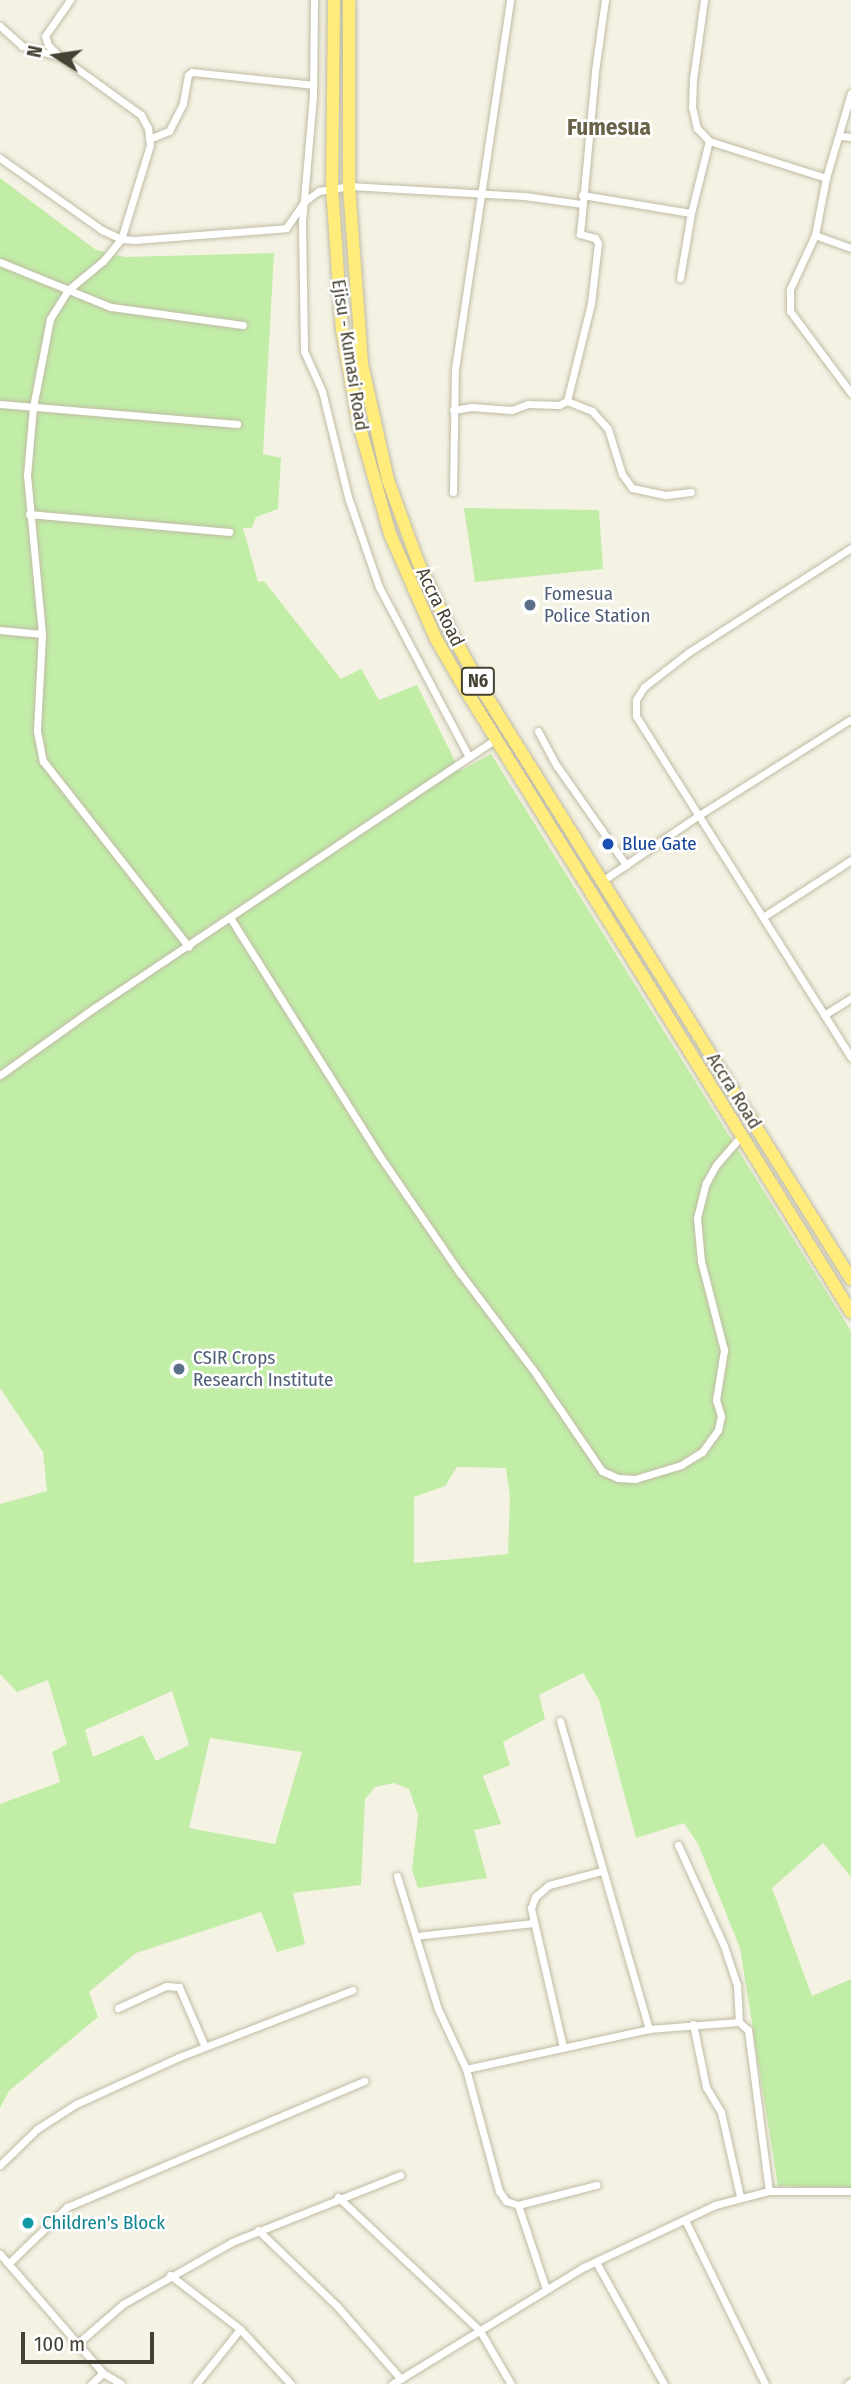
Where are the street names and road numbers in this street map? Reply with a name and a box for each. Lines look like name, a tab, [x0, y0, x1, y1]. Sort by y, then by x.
street label: Ejisu - Kumasi Road	[327, 278, 373, 432]
street label: Accra Road	[411, 564, 469, 650]
road number: N6	[461, 666, 496, 696]
street label: Accra Road	[702, 1049, 766, 1133]

